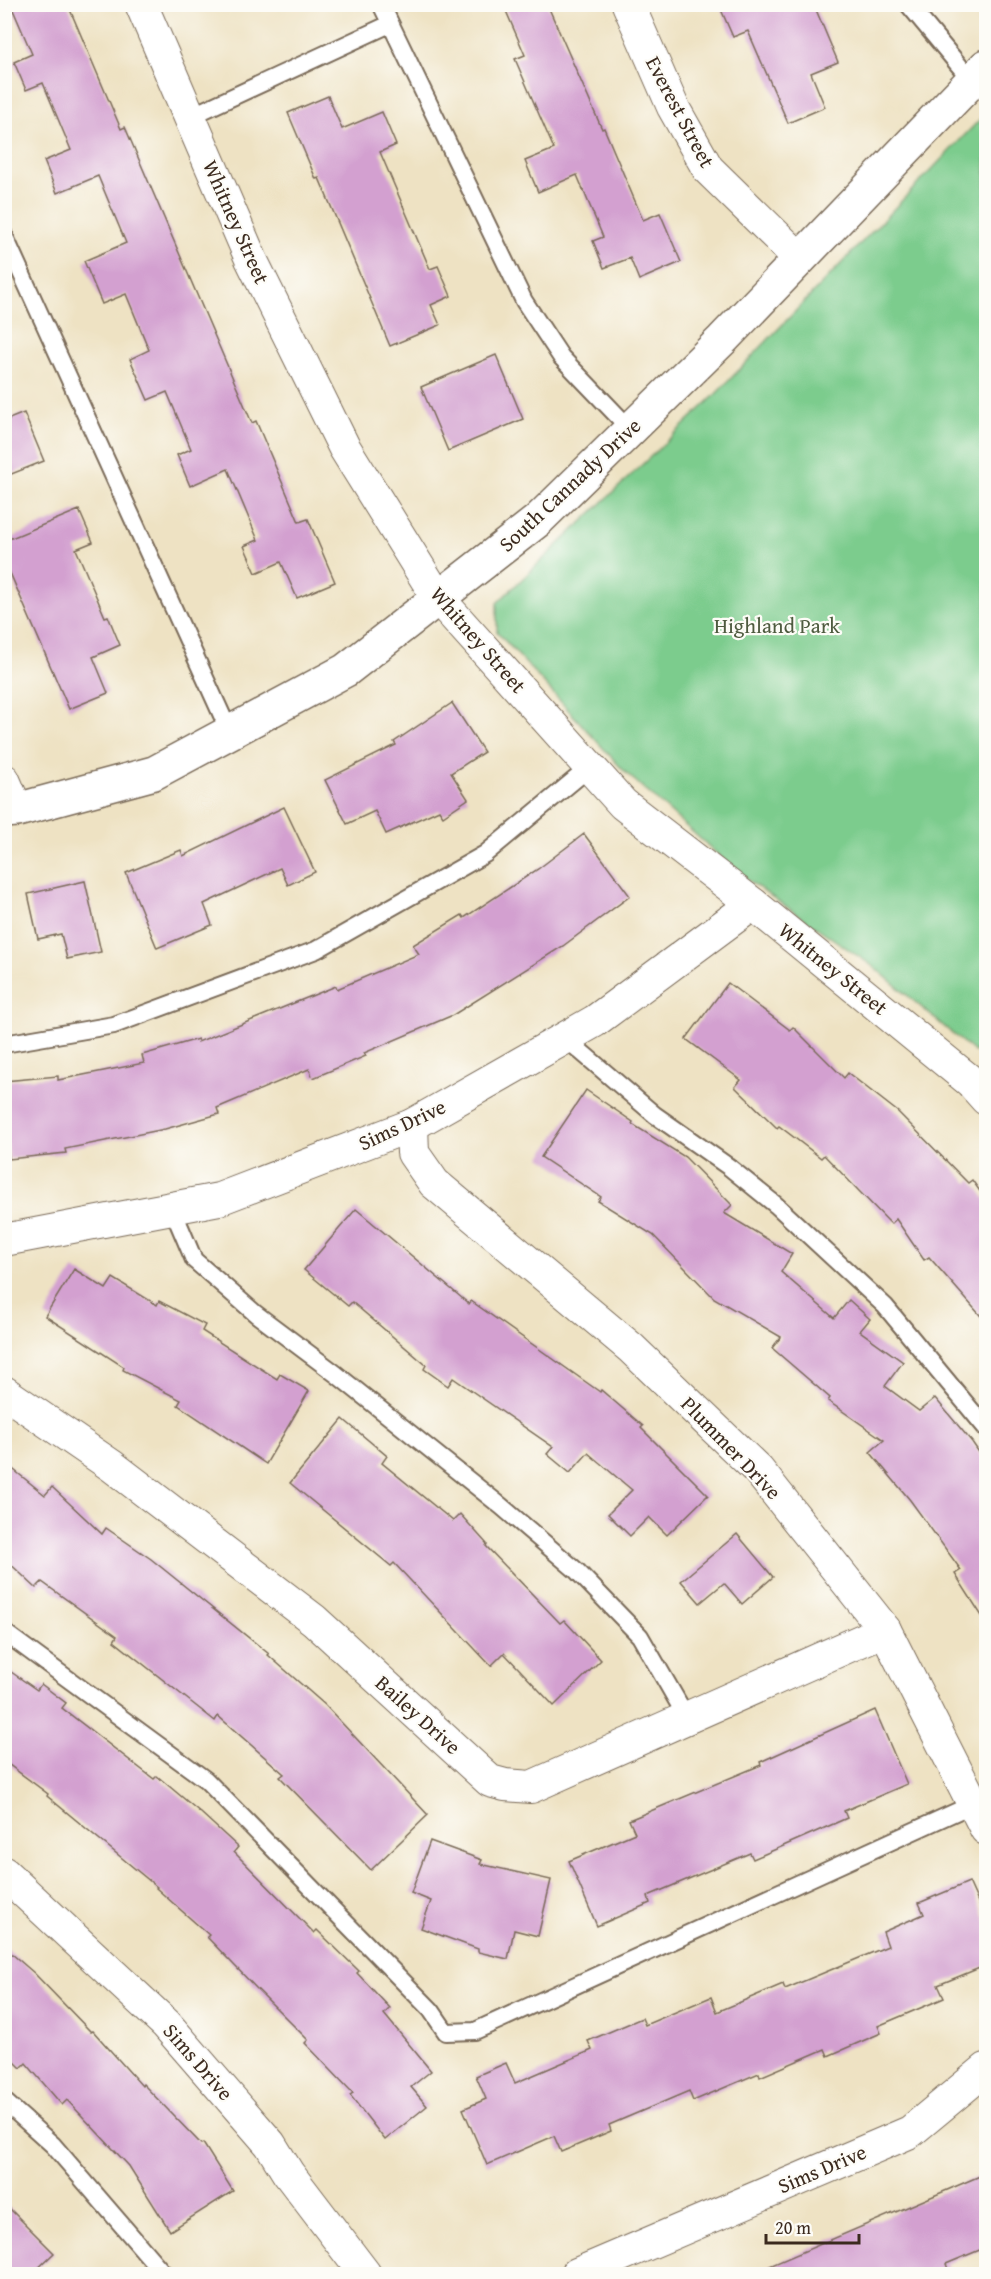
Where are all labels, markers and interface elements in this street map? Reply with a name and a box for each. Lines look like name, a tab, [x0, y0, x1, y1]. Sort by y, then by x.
street label: Everest Street	[638, 51, 723, 173]
street label: Whitney Street	[195, 155, 278, 289]
street label: South Cannady Drive	[492, 410, 648, 559]
street label: Whitney Street	[423, 579, 534, 700]
park label: Highland Park	[714, 610, 840, 641]
street label: Whitney Street	[772, 915, 895, 1023]
street label: Sims Drive	[353, 1091, 451, 1158]
street label: Plummer Drive	[674, 1389, 789, 1506]
street label: Bailey Drive	[369, 1668, 468, 1762]
street label: Sims Drive	[156, 2016, 241, 2107]
street label: Sims Drive	[773, 2136, 871, 2201]
scale bar	[766, 2207, 859, 2245]
text: 20 m	[775, 2214, 811, 2241]

